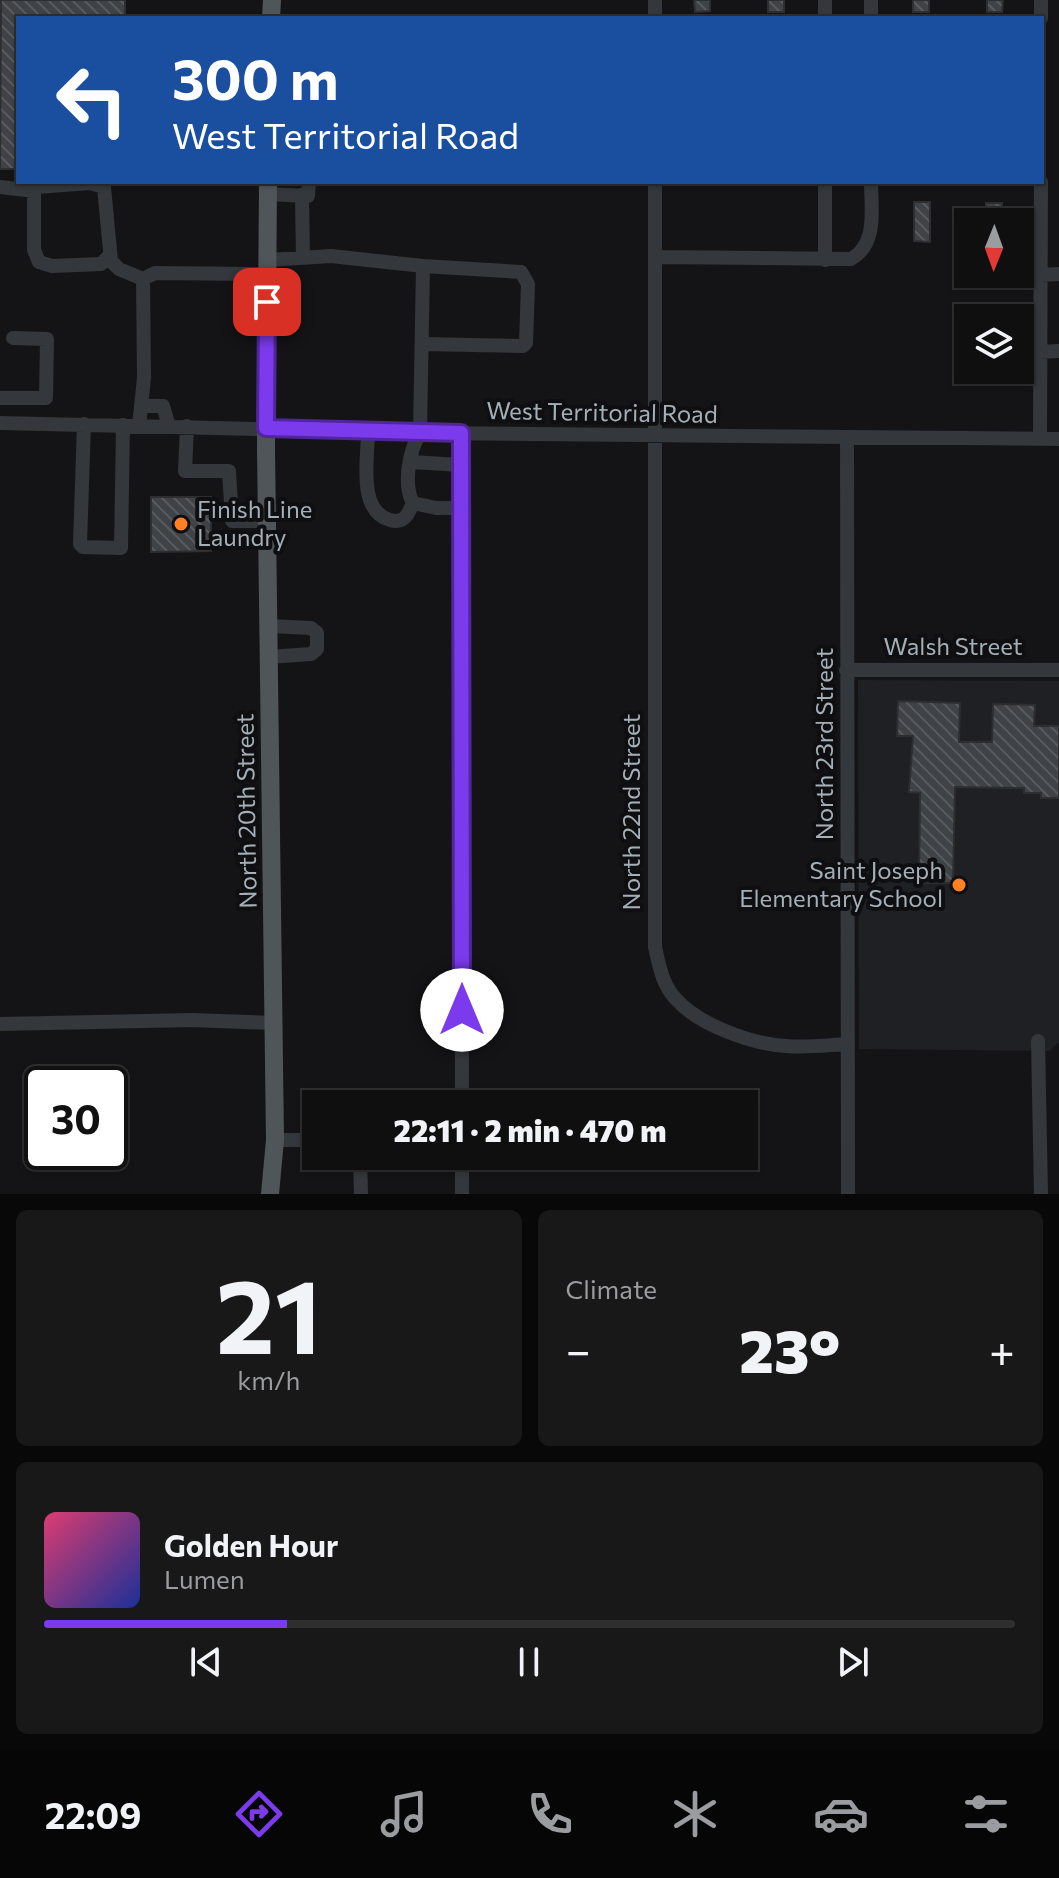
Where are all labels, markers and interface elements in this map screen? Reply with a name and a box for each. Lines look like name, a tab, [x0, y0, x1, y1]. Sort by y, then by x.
text: 300 m	[172, 43, 339, 112]
icon: left	[40, 48, 144, 152]
text: West Territorial Road	[172, 112, 519, 156]
north arrow	[954, 208, 1034, 288]
map controls	[954, 208, 1034, 384]
pin	[233, 268, 301, 336]
icon: arrive	[245, 280, 289, 324]
button: layers	[954, 304, 1034, 384]
street label: West Territorial Road	[486, 395, 718, 428]
place label: Finish Line Laundry	[197, 494, 312, 551]
marker: Finish Line Laundry	[172, 515, 190, 533]
street label: Walsh Street	[884, 631, 1023, 660]
street label: North 23rd Street	[809, 648, 838, 840]
street label: North 20th Street	[229, 713, 262, 909]
street label: North 22nd Street	[616, 713, 645, 910]
place label: Saint Joseph Elementary School	[739, 855, 943, 912]
marker: Saint Joseph Elementary School	[950, 876, 968, 894]
position arrow	[420, 968, 504, 1052]
speed limit sign: 30	[24, 1066, 128, 1170]
text: 22:11 · 2 min · 470 m	[394, 1111, 666, 1148]
text: 21	[216, 1248, 322, 1375]
text: Climate	[566, 1273, 657, 1304]
text: 23°	[739, 1312, 840, 1385]
text: −	[566, 1322, 591, 1376]
text: +	[989, 1322, 1015, 1376]
text: km/h	[237, 1364, 300, 1395]
text: Golden Hour	[164, 1526, 338, 1563]
text: Lumen	[164, 1563, 245, 1594]
icon: previous	[184, 1640, 228, 1684]
icon: pause	[507, 1640, 551, 1684]
icon: next	[831, 1640, 875, 1684]
icon: directions	[231, 1786, 287, 1842]
icon: music	[376, 1786, 432, 1842]
icon: phone	[522, 1786, 578, 1842]
icon: climate	[667, 1786, 723, 1842]
icon: car	[813, 1786, 869, 1842]
icon: filters	[958, 1786, 1014, 1842]
text: 22:09	[45, 1792, 141, 1836]

